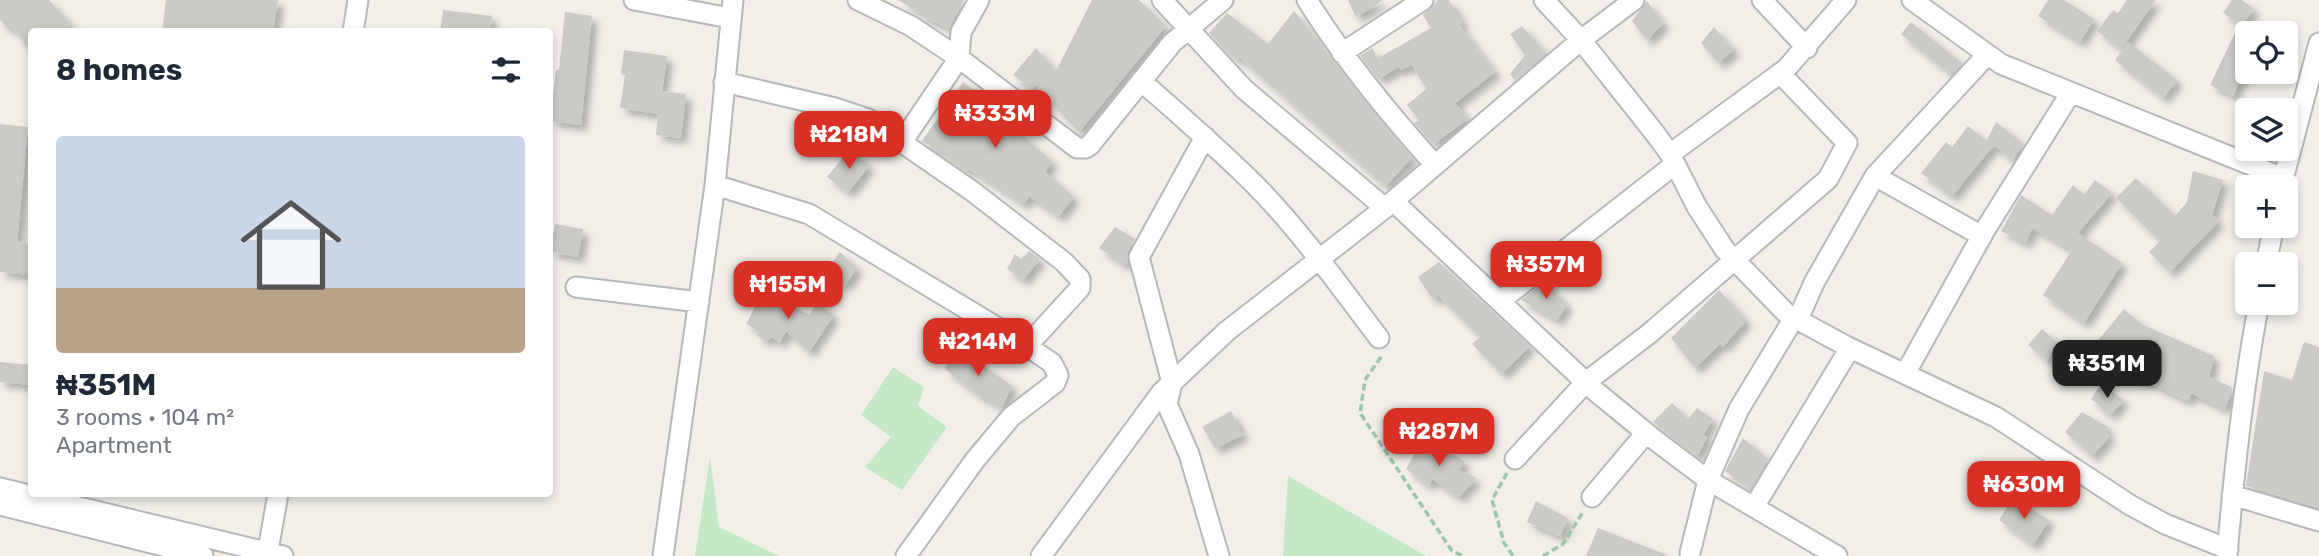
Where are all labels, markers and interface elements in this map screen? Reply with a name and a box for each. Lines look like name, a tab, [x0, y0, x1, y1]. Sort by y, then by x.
map controls	[2235, 21, 2298, 315]
button: locate	[2235, 21, 2298, 84]
icon: filters	[487, 51, 525, 89]
text: 8 homes	[56, 52, 182, 88]
pin: ₦333M	[946, 90, 1044, 150]
button: layers	[2235, 98, 2298, 161]
text: ₦333M	[954, 99, 1036, 127]
pin: ₦218M	[800, 111, 898, 171]
text: ₦218M	[810, 120, 888, 148]
button: +	[2235, 175, 2298, 238]
icon: home	[228, 182, 354, 308]
pin: ₦357M	[1497, 242, 1595, 301]
text: ₦357M	[1507, 250, 1585, 278]
button: −	[2235, 252, 2298, 315]
pin: ₦155M	[739, 262, 837, 321]
text: ₦155M	[750, 270, 826, 298]
pin: ₦214M	[929, 318, 1027, 378]
text: ₦214M	[939, 327, 1017, 355]
pin: ₦351M	[2058, 340, 2156, 400]
text: ₦351M	[2069, 349, 2145, 377]
text: ₦351M	[56, 367, 156, 403]
text: 3 rooms · 104 m²	[56, 403, 234, 431]
pin: ₦287M	[1390, 408, 1488, 468]
text: ₦287M	[1399, 417, 1479, 445]
text: Apartment	[56, 431, 172, 459]
pin: ₦630M	[1975, 462, 2073, 521]
text: ₦630M	[1983, 470, 2065, 498]

